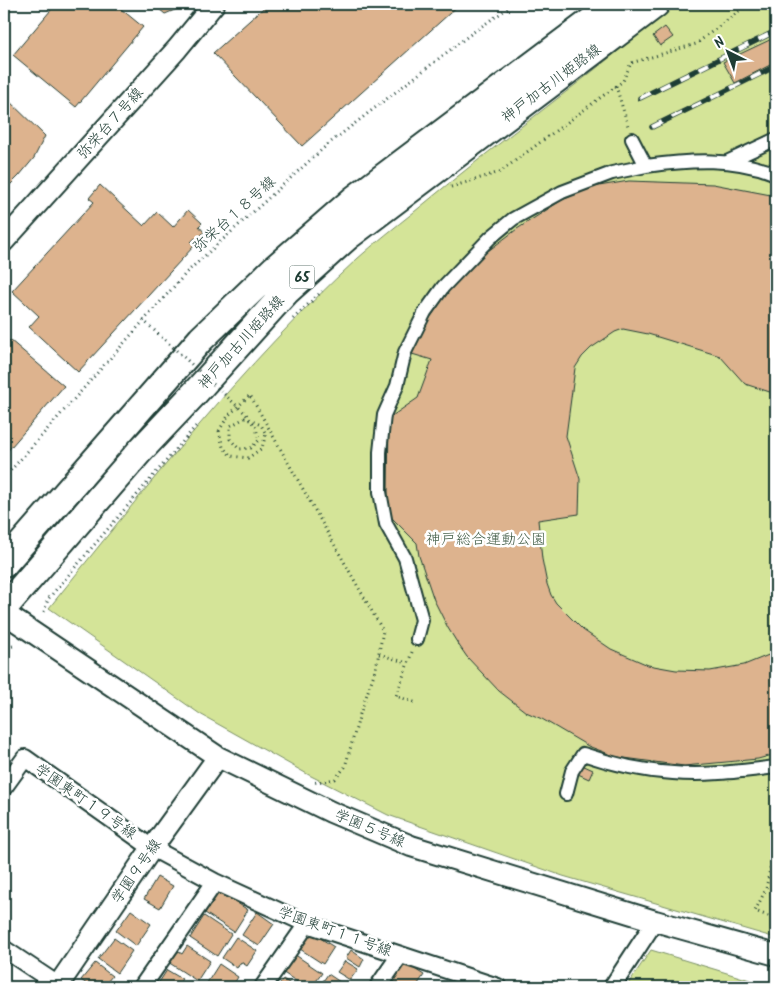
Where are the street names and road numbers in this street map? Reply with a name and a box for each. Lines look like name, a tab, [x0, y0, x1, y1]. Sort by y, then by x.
street label: 神戸加古川姫路線	[496, 38, 607, 129]
street label: 弥栄台７号線	[72, 82, 150, 165]
street label: 弥栄台１８号線	[188, 171, 282, 259]
road number: 65	[290, 266, 314, 288]
street label: 神戸加古川姫路線	[193, 290, 291, 395]
street label: 学園東町１９号線	[29, 758, 141, 846]
street label: 学園５号線	[330, 803, 409, 855]
street label: 学園９号線	[105, 834, 168, 909]
street label: 学園東町１１号線	[274, 900, 395, 964]

